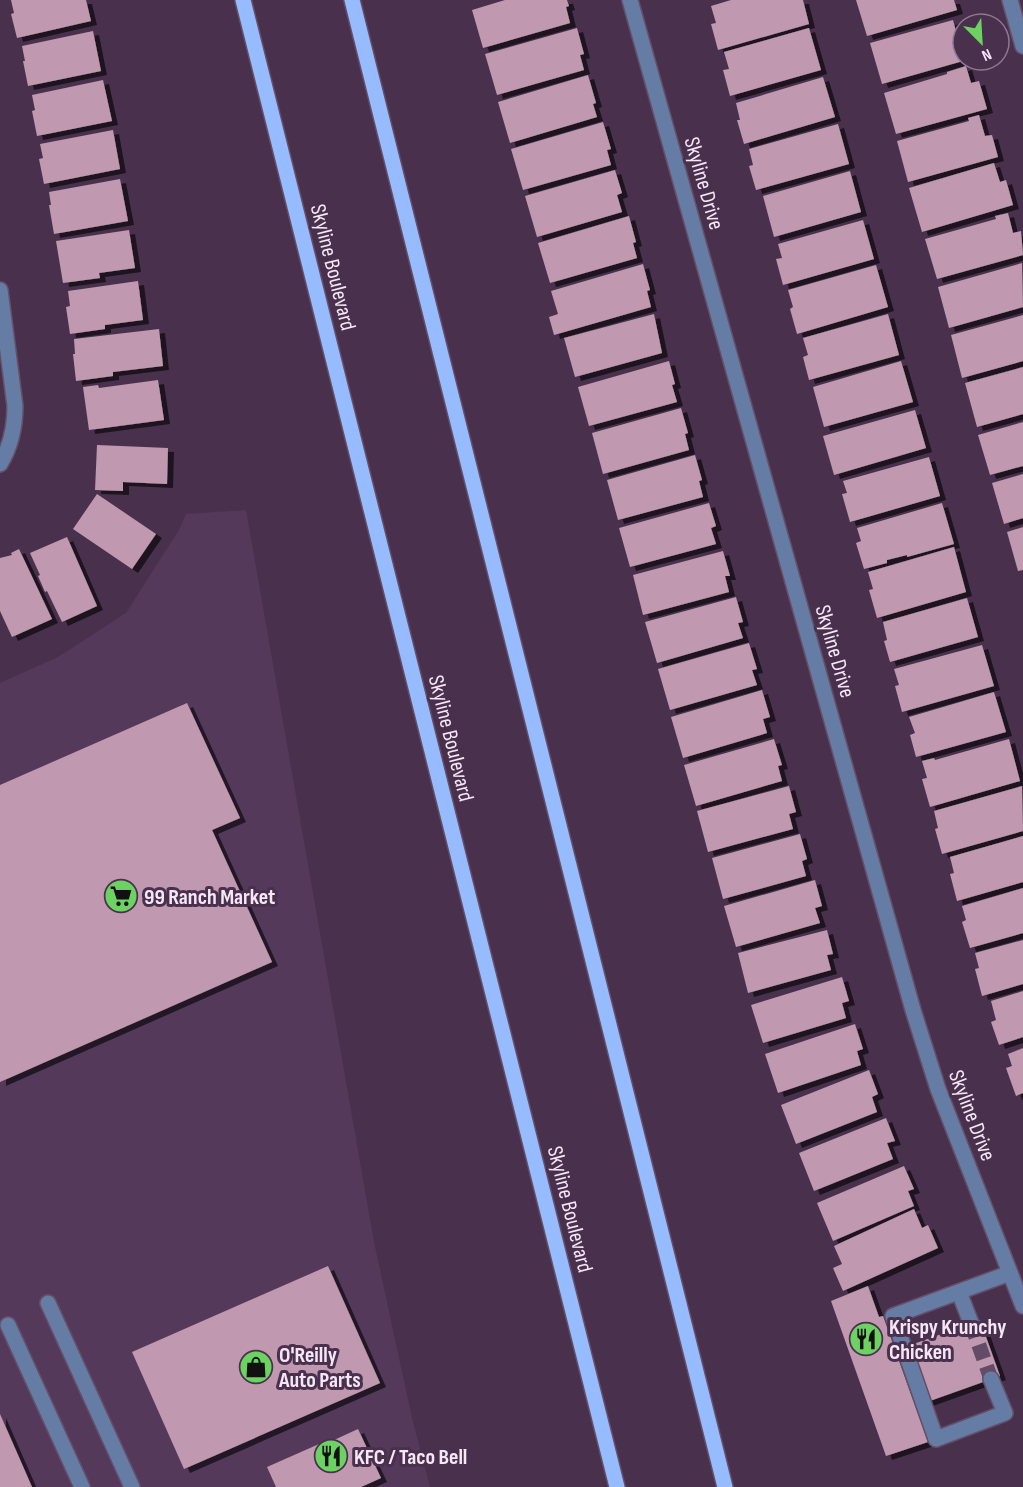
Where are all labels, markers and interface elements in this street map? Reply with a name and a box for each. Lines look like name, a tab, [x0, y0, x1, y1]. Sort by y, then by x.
north arrow	[951, 12, 1011, 72]
text: N	[979, 44, 994, 65]
street label: Skyline Drive	[677, 134, 730, 233]
street label: Skyline Boulevard	[304, 201, 361, 333]
street label: Skyline Drive	[808, 602, 861, 701]
street label: Skyline Boulevard	[422, 672, 479, 804]
supermarket icon: 99 Ranch Market	[103, 878, 139, 914]
place label: 99 Ranch Market	[144, 884, 275, 911]
street label: Skyline Drive	[942, 1066, 1001, 1165]
street label: Skyline Boulevard	[541, 1143, 598, 1275]
place label: Krispy Krunchy Chicken	[889, 1314, 1006, 1366]
restaurant icon: Krispy Krunchy Chicken	[848, 1321, 884, 1357]
place label: O'Reilly Auto Parts	[278, 1342, 361, 1394]
shop icon: O'Reilly Auto Parts	[238, 1349, 274, 1385]
restaurant icon: KFC / Taco Bell	[313, 1438, 349, 1474]
place label: KFC / Taco Bell	[354, 1444, 467, 1471]

